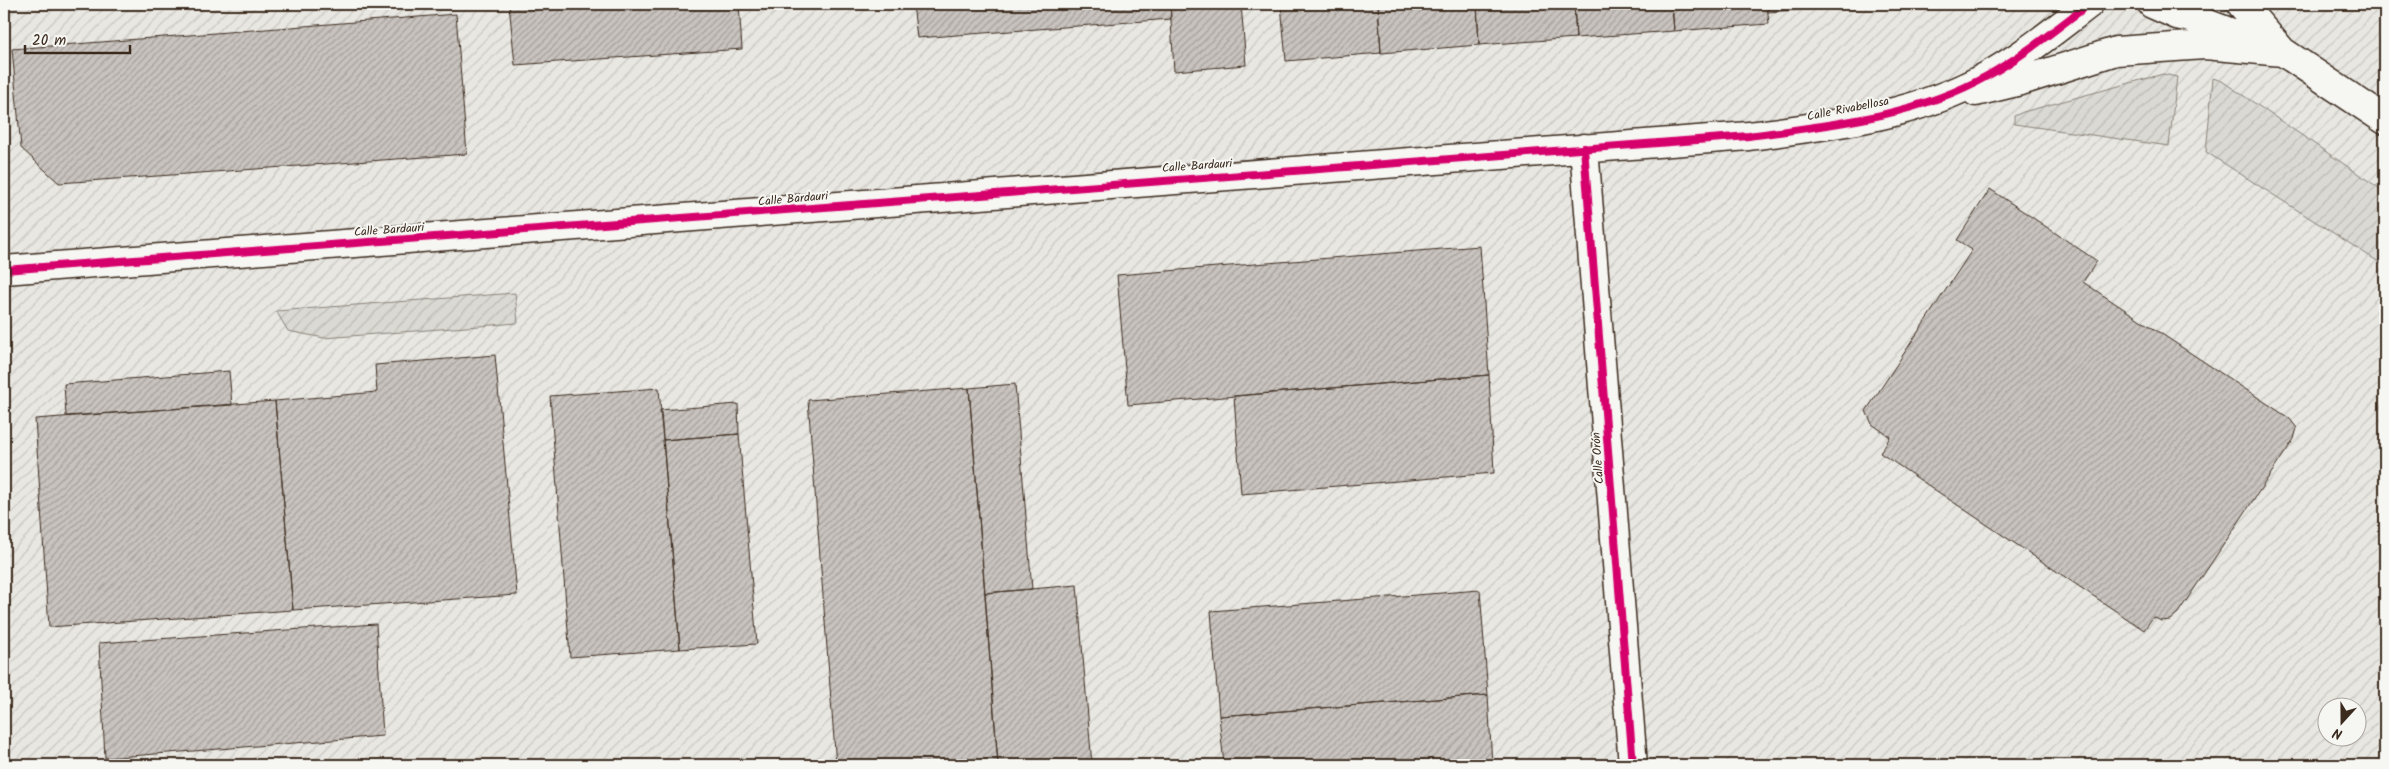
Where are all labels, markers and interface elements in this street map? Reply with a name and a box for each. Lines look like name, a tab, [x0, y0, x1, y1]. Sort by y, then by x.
scale bar	[25, 22, 130, 54]
text: 20 m	[32, 29, 66, 53]
street label: Calle Rivabellosa	[1805, 92, 1891, 126]
street label: Calle Bardauri	[1161, 154, 1234, 178]
street label: Calle Bardauri	[757, 186, 830, 212]
street label: Calle Bardauri	[353, 218, 426, 242]
street label: Calle Orón	[1587, 431, 1609, 485]
north arrow	[2316, 696, 2366, 746]
text: N	[2329, 721, 2346, 745]

